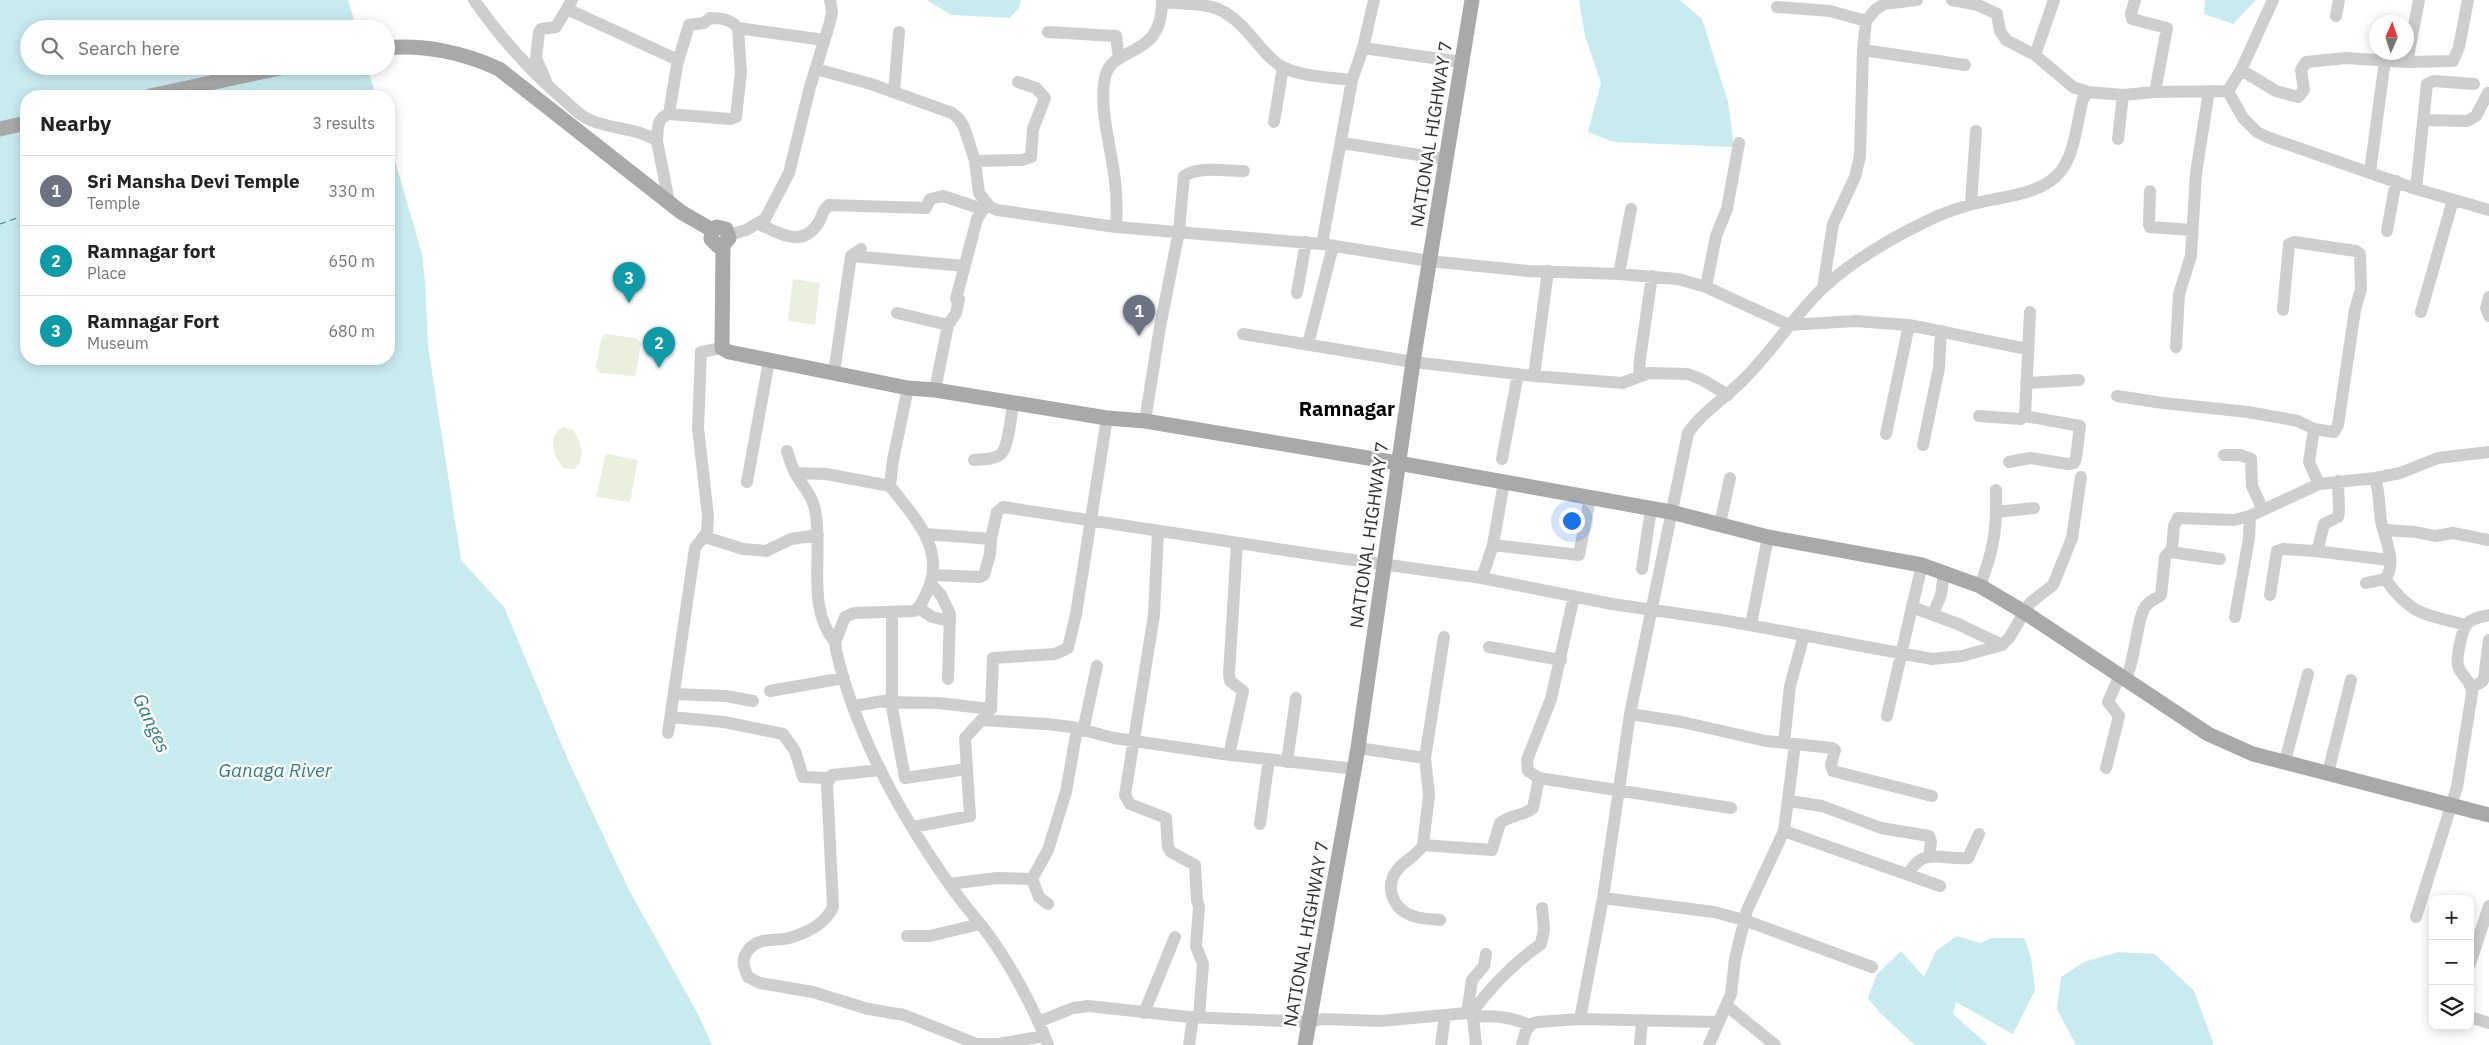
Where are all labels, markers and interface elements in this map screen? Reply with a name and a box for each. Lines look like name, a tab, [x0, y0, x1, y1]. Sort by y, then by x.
north arrow	[2369, 15, 2414, 60]
search box	[20, 20, 395, 75]
icon: search	[38, 34, 66, 62]
text: Search here	[78, 36, 180, 60]
street label: NATIONAL HIGHWAY 7	[1405, 39, 1457, 229]
text: Nearby	[40, 109, 111, 137]
text: 3 results	[312, 113, 375, 133]
text: Sri Mansha Devi Temple	[87, 169, 300, 193]
text: 1	[51, 181, 61, 201]
text: 330 m	[328, 181, 375, 201]
text: Temple	[87, 193, 140, 213]
text: Ramnagar fort	[87, 239, 216, 263]
text: 2	[51, 251, 61, 271]
text: 650 m	[328, 251, 375, 271]
pin: 3	[613, 262, 645, 303]
text: Place	[87, 263, 126, 283]
pin: 1	[1123, 295, 1155, 336]
text: Ramnagar Fort	[87, 309, 219, 333]
text: 3	[51, 321, 61, 341]
text: 680 m	[328, 321, 375, 341]
pin: 2	[643, 327, 675, 368]
text: Museum	[87, 333, 149, 353]
district label: Ramnagar	[1299, 395, 1395, 422]
street label: NATIONAL HIGHWAY 7	[1345, 440, 1393, 630]
your location	[1559, 508, 1585, 534]
water label: Ganges	[128, 690, 176, 757]
water label: Ganaga River	[218, 758, 333, 782]
street label: NATIONAL HIGHWAY 7	[1278, 839, 1334, 1029]
map controls	[2429, 895, 2474, 1030]
button: +	[2429, 895, 2474, 940]
button: −	[2429, 940, 2474, 985]
button: layers	[2429, 985, 2474, 1030]

